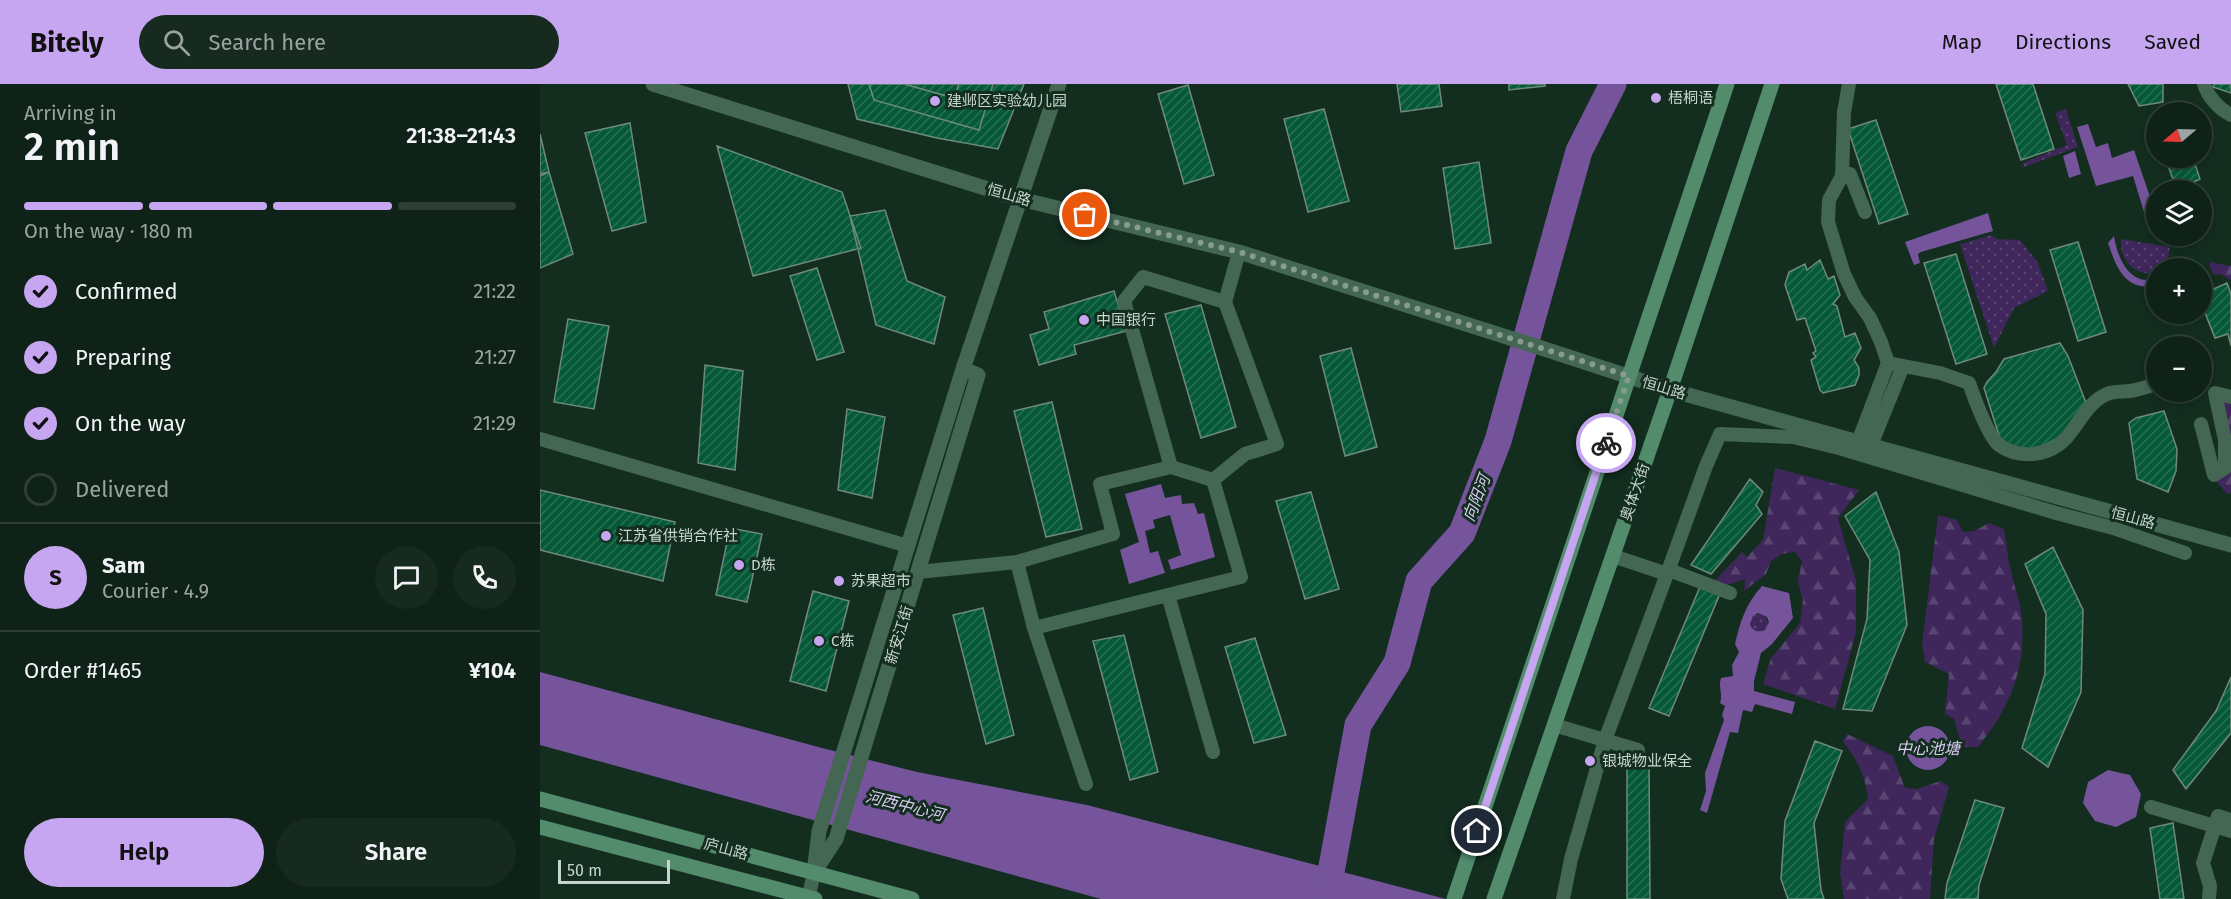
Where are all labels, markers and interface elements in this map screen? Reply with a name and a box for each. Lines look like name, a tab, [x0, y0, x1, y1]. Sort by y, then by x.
search box	[139, 15, 559, 69]
text: Bitely	[30, 26, 103, 59]
icon: search	[160, 26, 193, 59]
text: Search here	[208, 29, 326, 56]
text: Map	[1942, 29, 1982, 55]
text: Directions	[2015, 29, 2111, 55]
text: Saved	[2144, 29, 2201, 55]
place label: 梧桐语	[1668, 89, 1713, 107]
marker: 梧桐语	[1649, 91, 1663, 105]
place label: 建邺区实验幼儿园	[947, 92, 1067, 110]
marker: 建邺区实验幼儿园	[928, 94, 942, 108]
text: Arriving in	[24, 101, 117, 125]
north arrow	[2146, 102, 2212, 168]
map controls	[2146, 102, 2212, 402]
text: 21:38–21:43	[406, 122, 516, 149]
text: 2 min	[24, 124, 120, 170]
street label: 恒山路	[985, 180, 1033, 210]
button: layers	[2146, 180, 2212, 246]
pin	[1059, 189, 1110, 240]
icon: bag	[1068, 198, 1101, 231]
text: On the way · 180 m	[24, 219, 193, 243]
button: +	[2146, 258, 2212, 324]
icon: check	[24, 275, 57, 308]
text: Confirmed	[75, 278, 178, 305]
text: 21:22	[473, 279, 516, 303]
place label: 中国银行	[1096, 311, 1156, 329]
marker: 中国银行	[1077, 313, 1091, 327]
button: −	[2146, 336, 2212, 402]
icon: check	[24, 341, 57, 374]
text: Preparing	[75, 344, 171, 371]
text: 21:27	[475, 345, 516, 369]
street label: 恒山路	[1640, 373, 1688, 403]
icon: check	[24, 407, 57, 440]
text: On the way	[75, 410, 186, 437]
text: 21:29	[473, 411, 516, 435]
courier	[1576, 413, 1636, 473]
icon: bike	[1590, 427, 1623, 460]
street label: 奥体大街	[1617, 461, 1653, 523]
water label: 向阳河	[1459, 470, 1495, 524]
text: Delivered	[75, 476, 170, 503]
street label: 恒山路	[2109, 503, 2157, 533]
place label: 江苏省供销合作社	[618, 527, 738, 545]
marker: 江苏省供销合作社	[599, 529, 613, 543]
button: chat	[375, 546, 438, 609]
button: phone	[453, 546, 516, 609]
text: Sam	[102, 552, 145, 579]
place label: D栋	[751, 556, 776, 574]
marker: D栋	[732, 558, 746, 572]
text: S	[49, 564, 62, 591]
place label: 苏果超市	[851, 572, 911, 590]
marker: 苏果超市	[832, 574, 846, 588]
text: Courier · 4.9	[102, 579, 209, 603]
street label: 新安江街	[882, 604, 916, 666]
place label: C栋	[831, 632, 854, 650]
marker: C栋	[812, 634, 826, 648]
text: Order #1465	[24, 657, 142, 684]
text: ¥104	[469, 657, 516, 684]
water label: 中心池塘	[1896, 739, 1963, 758]
place label: 银城物业保全	[1602, 752, 1692, 770]
marker: 银城物业保全	[1583, 754, 1597, 768]
water label: 河西中心河	[864, 787, 949, 825]
pin	[1451, 805, 1502, 856]
icon: home	[1460, 814, 1493, 847]
button: Help	[24, 818, 264, 887]
button: Share	[276, 818, 516, 887]
street label: 庐山路	[702, 834, 750, 864]
scale bar	[558, 857, 670, 884]
text: 50 m	[567, 861, 602, 880]

